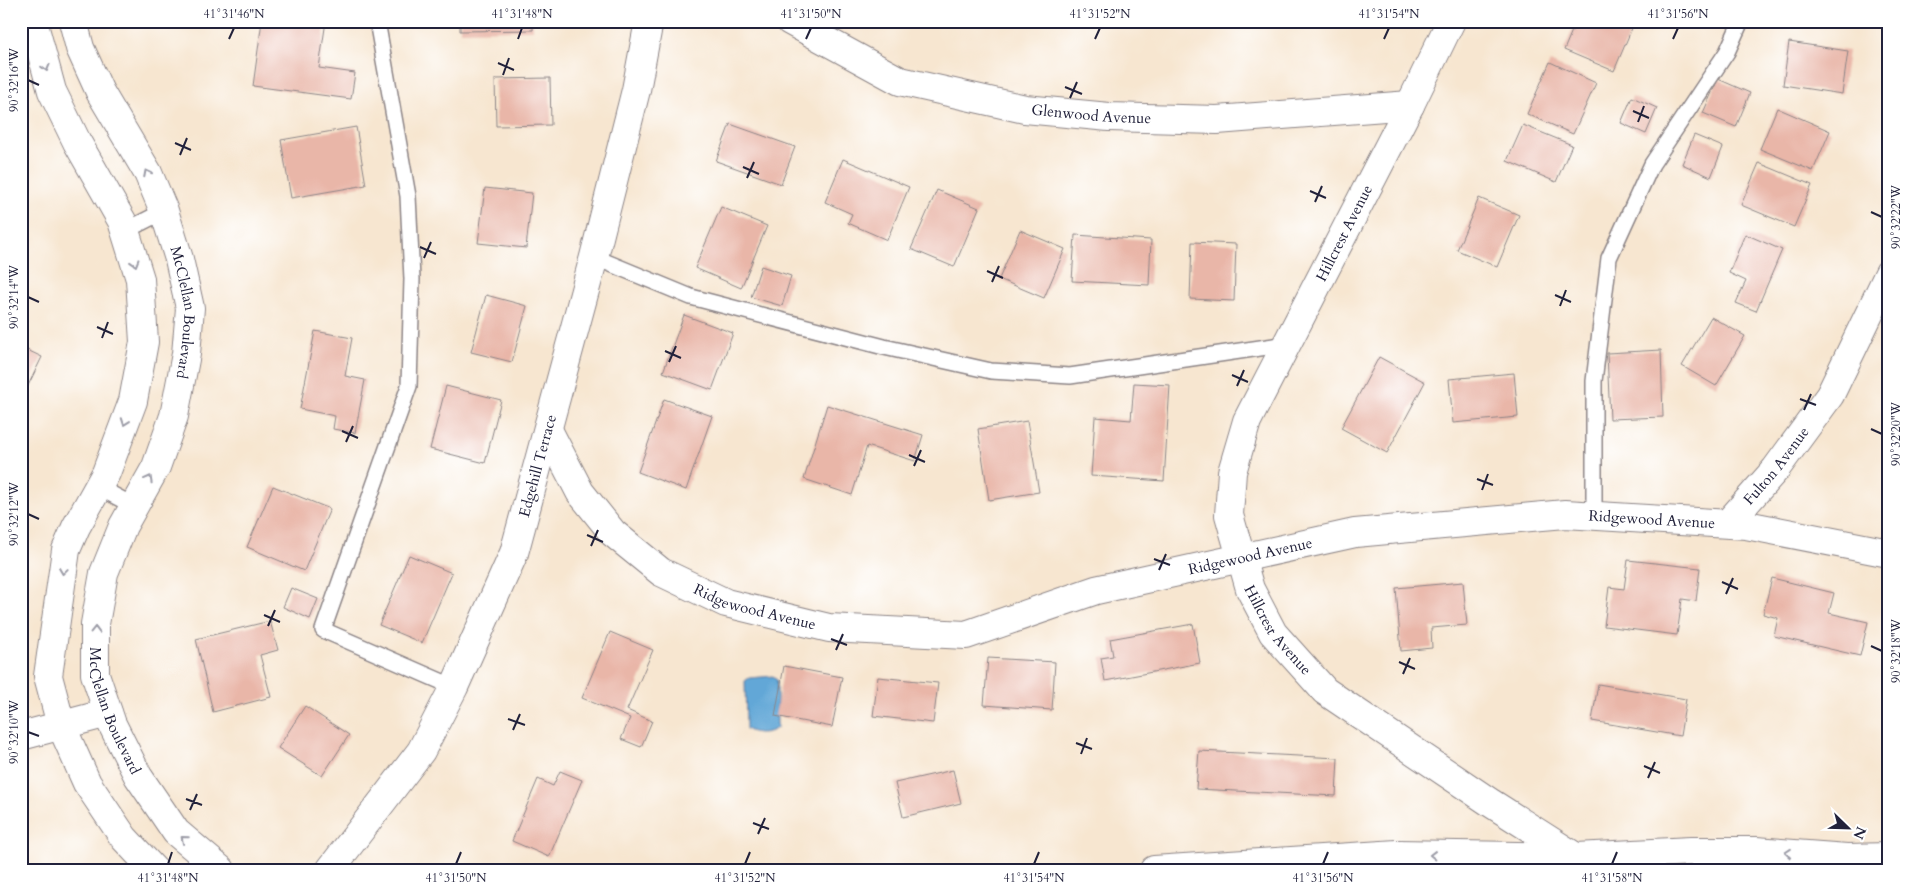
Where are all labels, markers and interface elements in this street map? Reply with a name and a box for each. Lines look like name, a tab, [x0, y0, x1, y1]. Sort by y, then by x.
text: 41°31'46"N	[204, 6, 265, 22]
text: 41°31'48"N	[492, 6, 553, 22]
text: 41°31'50"N	[781, 6, 842, 22]
text: 41°31'52"N	[1070, 6, 1131, 22]
text: 41°31'54"N	[1359, 6, 1420, 22]
text: 41°31'56"N	[1648, 6, 1709, 22]
text: 90°32'16"W	[6, 47, 22, 112]
one-way arrow	[40, 64, 50, 72]
street label: Glenwood Avenue	[1031, 100, 1152, 128]
one-way arrow	[143, 169, 153, 178]
street label: Hillcrest Avenue	[1311, 181, 1377, 285]
text: 90°32'22"W	[1888, 184, 1904, 249]
street label: McClellan Boulevard	[166, 243, 200, 380]
one-way arrow	[130, 258, 140, 266]
text: 90°32'14"W	[6, 264, 22, 329]
text: 90°32'20"W	[1888, 401, 1904, 466]
street label: Edgehill Terrace	[514, 412, 561, 519]
one-way arrow	[121, 417, 131, 426]
street label: Fulton Avenue	[1739, 422, 1814, 509]
one-way arrow	[143, 476, 153, 485]
text: 90°32'12"W	[6, 481, 22, 546]
street label: Ridgewood Avenue	[1588, 505, 1716, 533]
street label: Ridgewood Avenue	[1186, 533, 1315, 579]
one-way arrow	[58, 567, 69, 575]
street label: Ridgewood Avenue	[690, 579, 818, 634]
street label: Hillcrest Avenue	[1240, 581, 1316, 679]
text: 90°32'18"W	[1888, 618, 1904, 683]
one-way arrow	[90, 626, 100, 634]
street label: McClellan Boulevard	[85, 647, 145, 778]
text: 90°32'10"W	[6, 699, 22, 764]
north arrow	[1822, 804, 1872, 854]
text: N	[1848, 824, 1871, 842]
one-way arrow	[181, 836, 190, 844]
one-way arrow	[1783, 848, 1791, 859]
one-way arrow	[1429, 849, 1437, 860]
text: 41°31'48"N	[138, 870, 199, 886]
text: 41°31'50"N	[426, 870, 487, 886]
text: 41°31'52"N	[715, 870, 776, 886]
text: 41°31'54"N	[1004, 870, 1065, 886]
text: 41°31'56"N	[1293, 870, 1354, 886]
text: 41°31'58"N	[1582, 870, 1643, 886]

